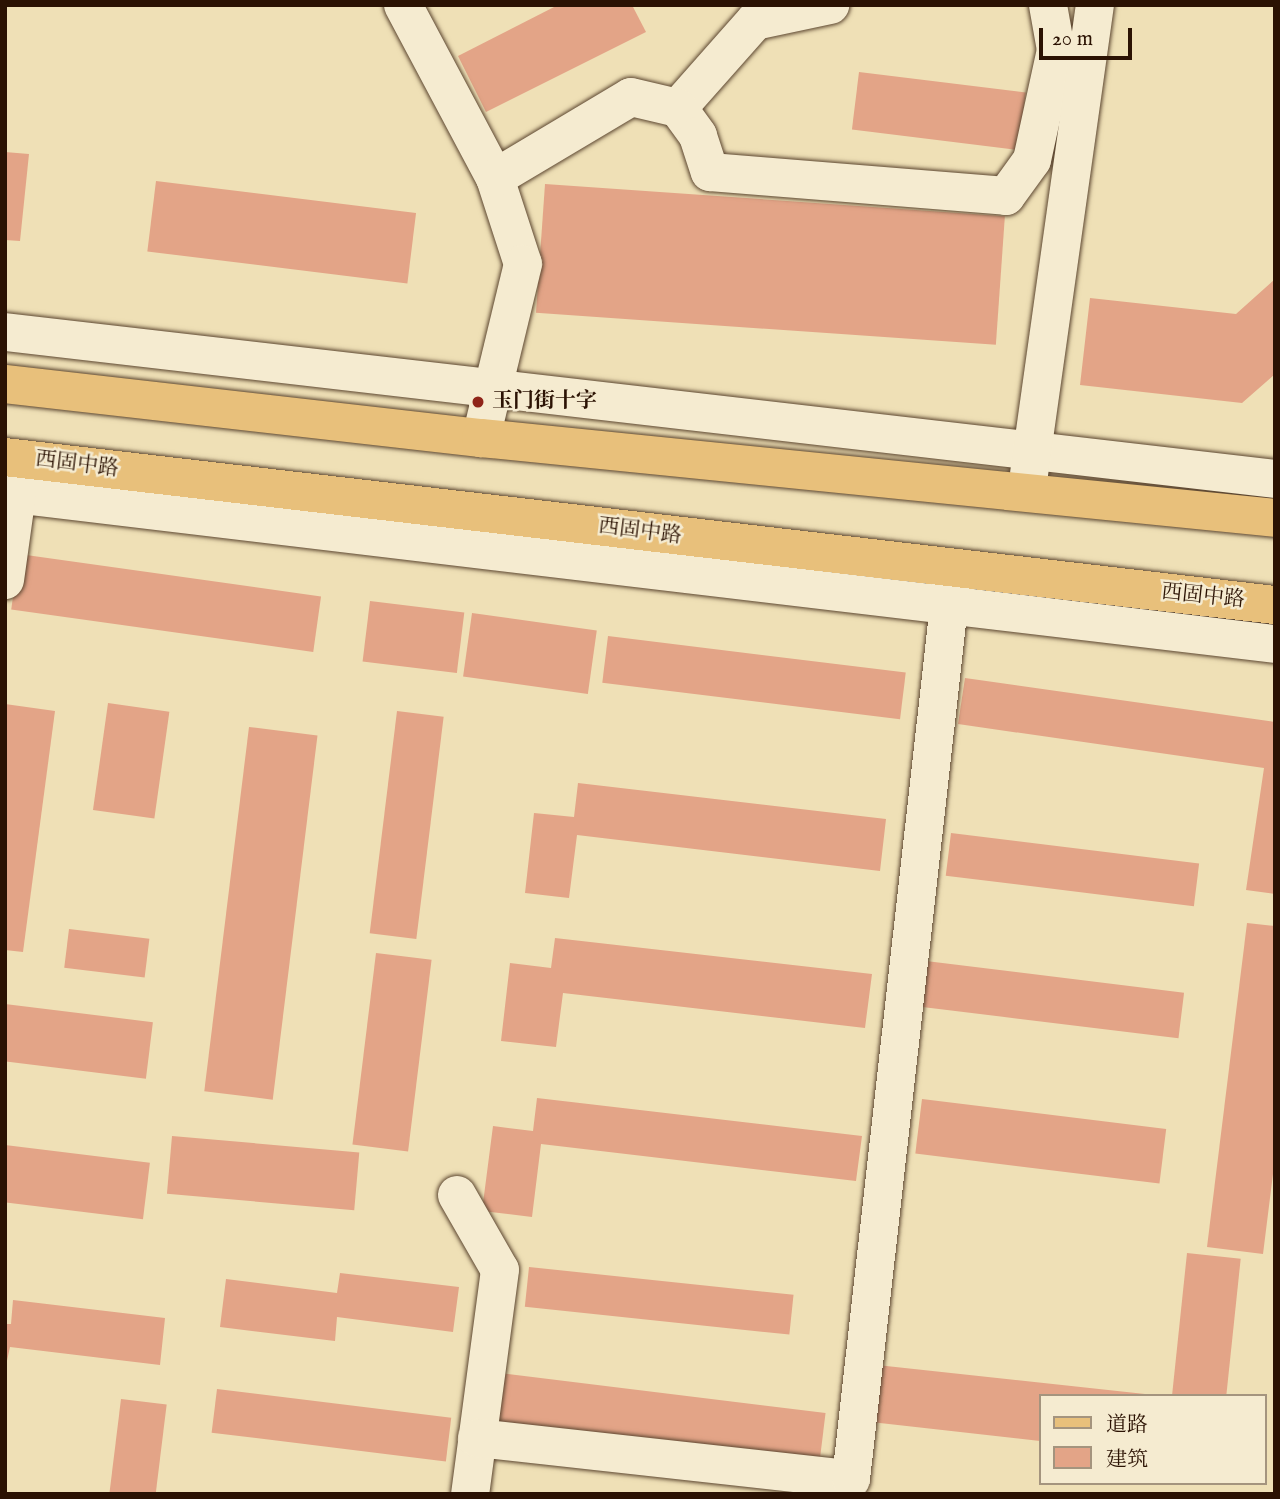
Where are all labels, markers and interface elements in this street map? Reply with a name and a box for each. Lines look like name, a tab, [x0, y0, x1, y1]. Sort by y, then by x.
scale bar	[1042, 14, 1135, 58]
text: 20 m	[1052, 26, 1093, 53]
place label: 玉门街十字	[492, 389, 597, 415]
marker: 玉门街十字	[470, 394, 486, 410]
street label: 西固中路	[34, 447, 120, 483]
street label: 西固中路	[597, 514, 683, 550]
street label: 西固中路	[1160, 580, 1246, 614]
legend	[1038, 1394, 1266, 1485]
text: 道路	[1106, 1412, 1148, 1439]
text: 建筑	[1106, 1447, 1148, 1474]

